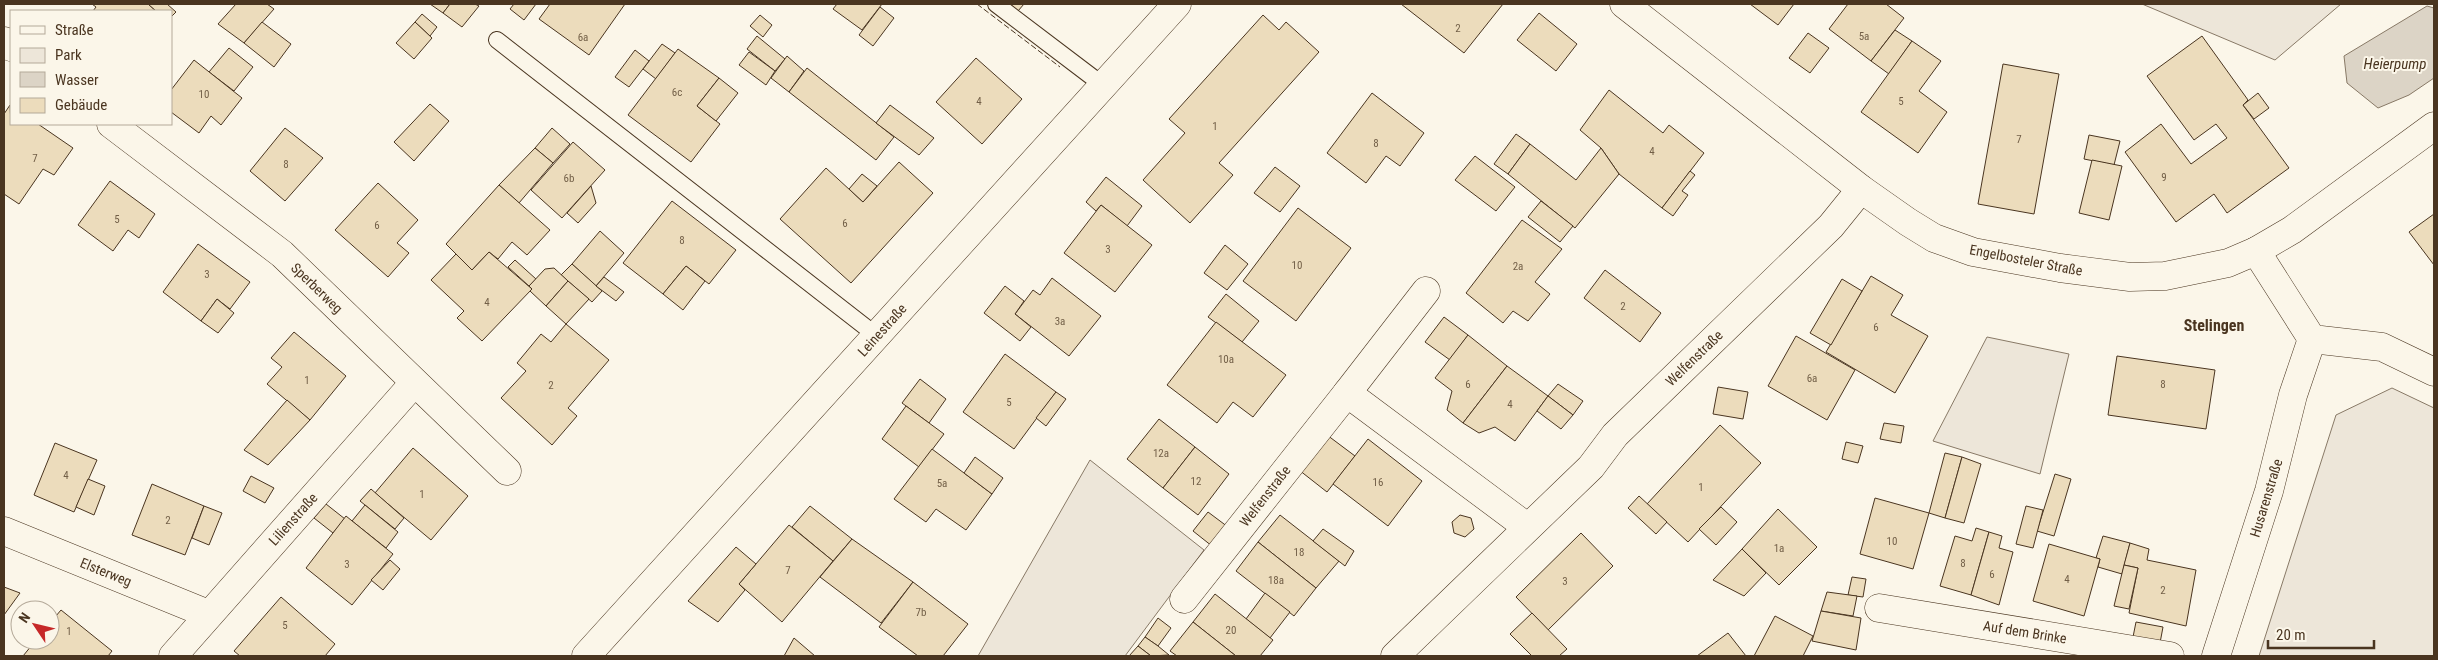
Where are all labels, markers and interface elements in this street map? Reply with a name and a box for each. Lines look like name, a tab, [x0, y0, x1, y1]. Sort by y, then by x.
legend	[10, 10, 172, 125]
text: Straße	[55, 21, 94, 39]
house number: 2	[1455, 22, 1461, 35]
house number: 5a	[1859, 30, 1869, 43]
house number: 6a	[578, 31, 588, 44]
text: Park	[55, 46, 82, 64]
water label: Heierpump	[2364, 55, 2426, 73]
text: Wasser	[55, 71, 99, 89]
house number: 6c	[672, 86, 682, 99]
house number: 10	[199, 88, 209, 101]
house number: 4	[976, 95, 982, 108]
house number: 5	[1898, 95, 1904, 108]
text: Gebäude	[55, 96, 107, 114]
house number: 1	[1212, 120, 1218, 133]
house number: 7	[2016, 133, 2022, 146]
house number: 8	[1373, 137, 1379, 150]
house number: 4	[1649, 145, 1655, 158]
house number: 7	[32, 152, 38, 165]
house number: 8	[283, 158, 289, 171]
house number: 9	[2161, 171, 2167, 184]
house number: 6b	[564, 172, 574, 185]
house number: 5	[114, 213, 120, 226]
house number: 6	[842, 217, 848, 230]
house number: 6	[374, 219, 380, 232]
house number: 8	[679, 234, 685, 247]
street label: Engelbosteler Straße	[1968, 241, 2084, 279]
house number: 3	[1105, 243, 1111, 256]
house number: 10	[1292, 259, 1302, 272]
street label: Sperberweg	[288, 260, 346, 316]
house number: 2a	[1513, 260, 1523, 273]
house number: 3	[204, 268, 210, 281]
house number: 4	[484, 296, 490, 309]
street label: Leinestraße	[854, 300, 910, 359]
house number: 2	[1620, 300, 1626, 313]
house number: 3a	[1055, 315, 1065, 328]
district label: Stelingen	[2184, 316, 2244, 335]
house number: 6	[1873, 321, 1879, 334]
street label: Welfenstraße	[1662, 327, 1726, 389]
house number: 10a	[1218, 353, 1234, 366]
house number: 6a	[1807, 372, 1817, 385]
house number: 1	[304, 374, 310, 387]
house number: 6	[1465, 378, 1471, 391]
house number: 8	[2160, 378, 2166, 391]
house number: 2	[548, 379, 554, 392]
house number: 5	[1006, 396, 1012, 409]
house number: 4	[1507, 398, 1513, 411]
house number: 12a	[1153, 447, 1169, 460]
street label: Husarenstraße	[2246, 456, 2286, 539]
street label: Welfenstraße	[1236, 462, 1294, 530]
house number: 4	[63, 469, 69, 482]
house number: 12	[1191, 475, 1201, 488]
house number: 16	[1373, 476, 1383, 489]
house number: 5a	[937, 477, 947, 490]
house number: 1	[1698, 481, 1704, 494]
house number: 1	[419, 488, 425, 501]
street label: Lilienstraße	[265, 489, 321, 548]
house number: 2	[165, 514, 171, 527]
house number: 10	[1887, 535, 1897, 548]
house number: 1a	[1774, 542, 1784, 555]
house number: 18	[1294, 546, 1304, 559]
street label: Elsterweg	[78, 554, 134, 590]
house number: 8	[1960, 557, 1966, 570]
house number: 3	[344, 558, 350, 571]
house number: 7	[785, 564, 791, 577]
house number: 6	[1989, 568, 1995, 581]
house number: 4	[2064, 573, 2070, 586]
house number: 18a	[1268, 574, 1284, 587]
house number: 3	[1562, 575, 1568, 588]
house number: 2	[2160, 584, 2166, 597]
north arrow	[10, 600, 60, 650]
house number: 7b	[916, 606, 926, 619]
text: N	[15, 609, 33, 626]
street label: Auf dem Brinke	[1982, 618, 2068, 647]
scale bar	[2268, 618, 2374, 650]
house number: 5	[282, 619, 288, 632]
house number: 20	[1226, 624, 1236, 637]
house number: 1	[66, 625, 72, 638]
text: 20 m	[2276, 626, 2306, 644]

